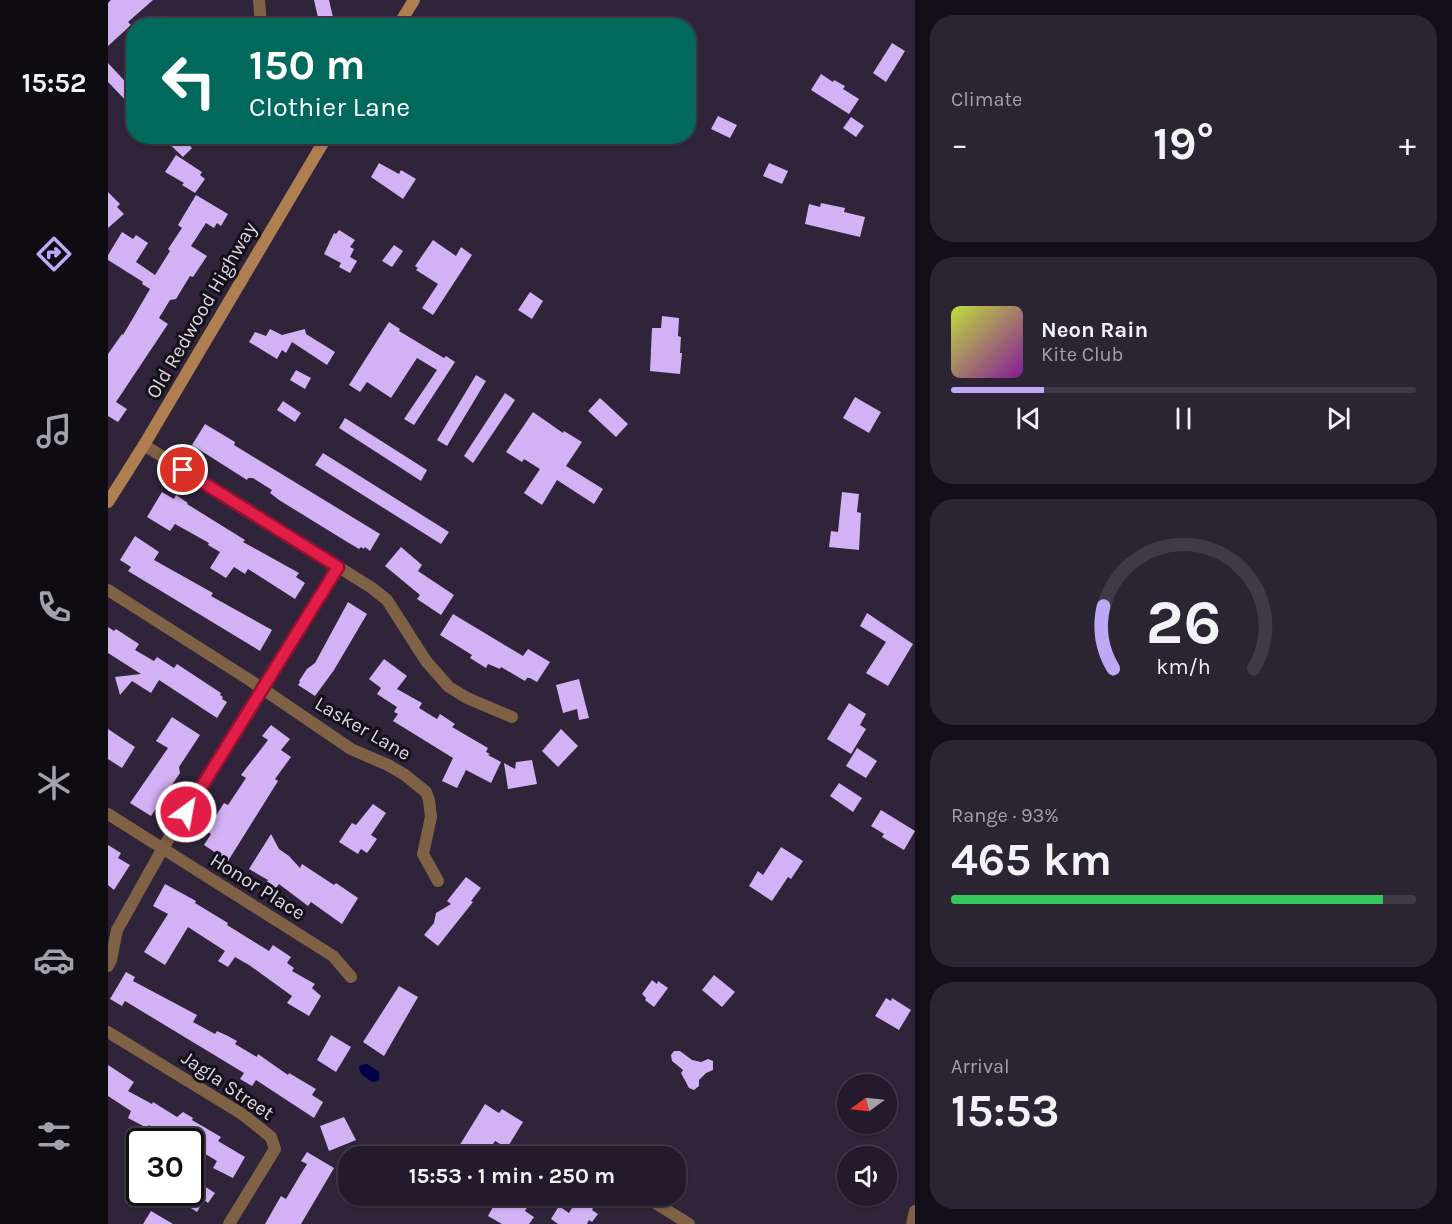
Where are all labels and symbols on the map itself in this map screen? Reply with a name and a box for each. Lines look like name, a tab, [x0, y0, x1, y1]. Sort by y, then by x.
street label: Old Redwood Highway	[141, 218, 261, 403]
pin	[157, 444, 208, 495]
street label: Lasker Lane	[311, 692, 415, 765]
position arrow	[154, 780, 218, 844]
street label: Honor Place	[206, 848, 309, 925]
street label: Jagla Street	[177, 1046, 279, 1125]
north arrow	[837, 1074, 897, 1134]
speed limit sign: 30	[126, 1128, 204, 1206]

